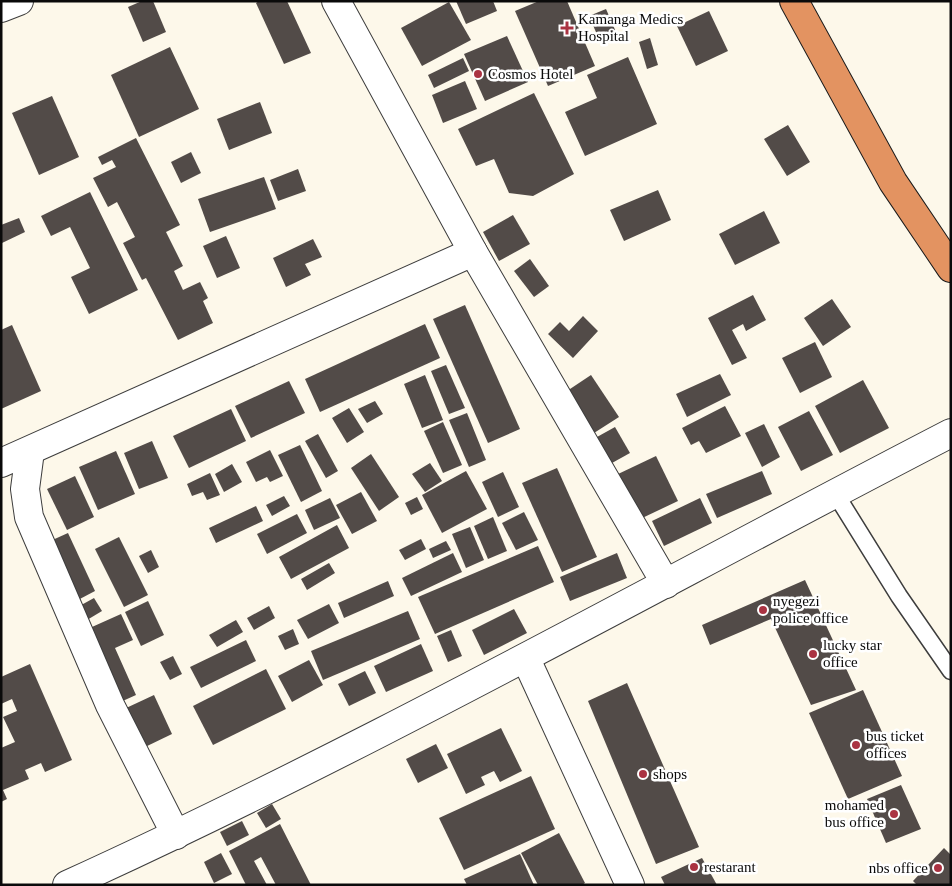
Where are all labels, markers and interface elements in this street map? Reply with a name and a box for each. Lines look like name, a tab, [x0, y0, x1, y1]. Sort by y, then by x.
place label: Kamanga Medics Hospital	[578, 11, 684, 44]
marker: Kamanga Medics Hospital	[560, 21, 574, 35]
place label: Cosmos Hotel	[488, 66, 573, 82]
marker: Cosmos Hotel	[472, 68, 484, 80]
place label: nyegezi police office	[773, 593, 848, 626]
marker: nyegezi police office	[757, 604, 769, 616]
place label: lucky star office	[823, 637, 882, 670]
marker: lucky star office	[807, 648, 819, 660]
place label: bus ticket offices	[866, 728, 925, 761]
marker: bus ticket offices	[850, 739, 862, 751]
place label: shops	[653, 766, 687, 782]
marker: shops	[637, 768, 649, 780]
place label: mohamed bus office	[825, 797, 884, 830]
marker: mohamed bus office	[888, 808, 900, 820]
place label: restarant	[704, 859, 756, 875]
place label: nbs office	[869, 860, 928, 876]
marker: restarant	[688, 861, 700, 873]
marker: nbs office	[932, 862, 944, 874]

